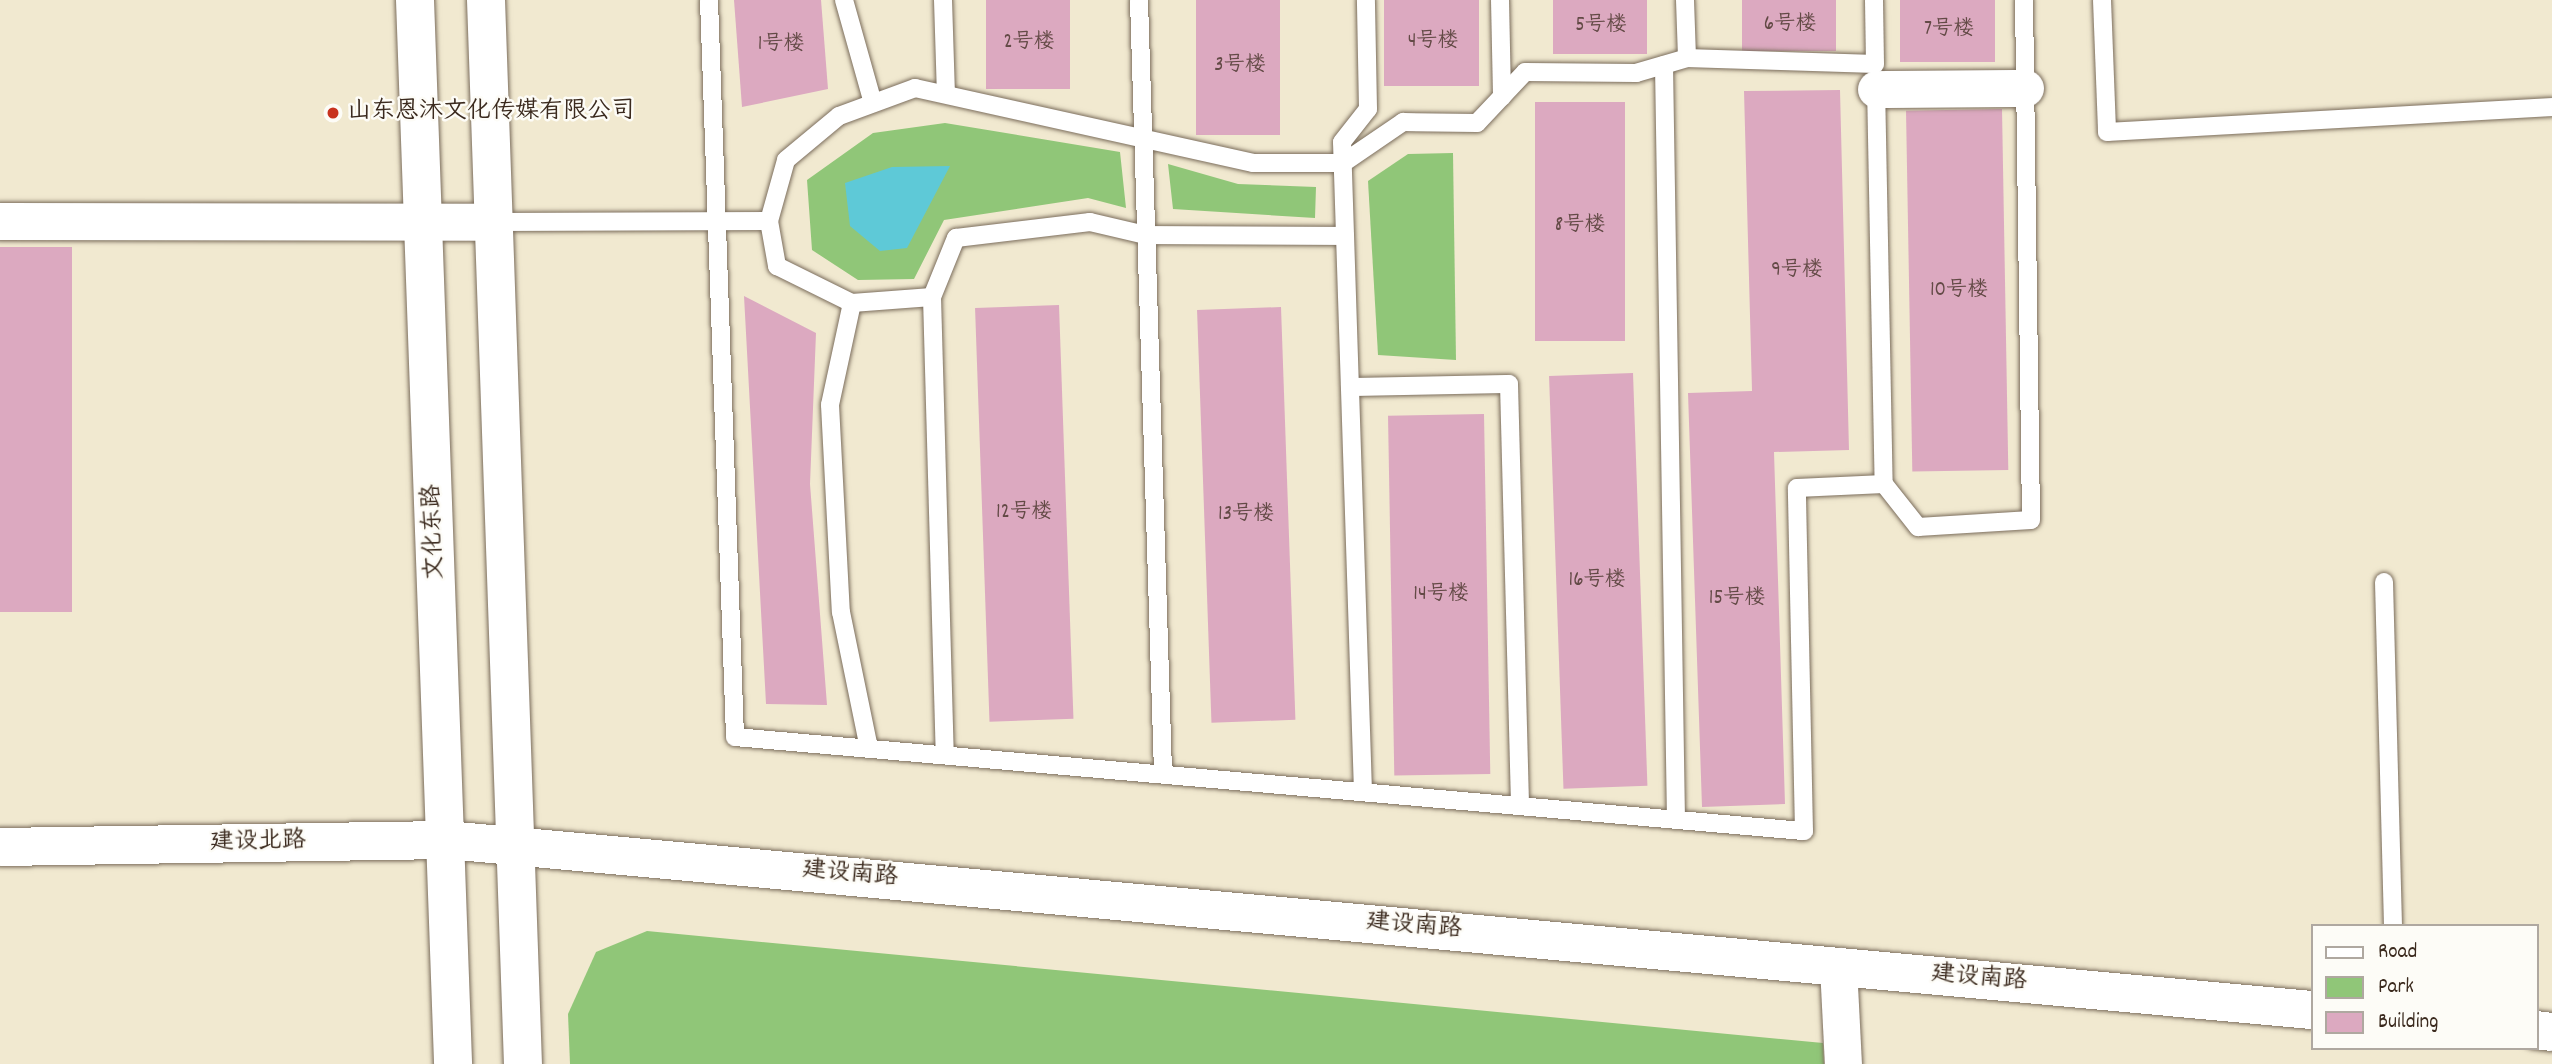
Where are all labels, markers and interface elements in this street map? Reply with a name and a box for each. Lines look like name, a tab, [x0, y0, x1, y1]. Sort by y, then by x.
house number: 6号楼	[1764, 12, 1816, 38]
house number: 5号楼	[1575, 13, 1627, 39]
house number: 7号楼	[1924, 17, 1974, 43]
house number: 4号楼	[1408, 29, 1458, 55]
house number: 2号楼	[1003, 30, 1055, 56]
house number: 1号楼	[758, 32, 804, 58]
house number: 3号楼	[1214, 53, 1266, 79]
place label: 山东恩沐文化传媒有限公司	[347, 99, 635, 127]
marker: 山东恩沐文化传媒有限公司	[325, 105, 341, 121]
house number: 8号楼	[1555, 213, 1605, 239]
house number: 9号楼	[1771, 258, 1823, 284]
house number: 10号楼	[1930, 278, 1988, 304]
street label: 文化东路	[419, 484, 451, 580]
house number: 12号楼	[996, 500, 1052, 526]
house number: 13号楼	[1218, 502, 1274, 528]
house number: 16号楼	[1569, 568, 1625, 594]
house number: 14号楼	[1413, 582, 1469, 608]
house number: 15号楼	[1709, 586, 1765, 612]
street label: 建设北路	[210, 828, 306, 858]
street label: 建设南路	[801, 856, 899, 894]
street label: 建设南路	[1365, 908, 1463, 946]
legend	[2310, 924, 2538, 1050]
text: Road	[2378, 938, 2417, 968]
street label: 建设南路	[1930, 960, 2028, 998]
text: Park	[2378, 973, 2414, 1003]
text: Building	[2378, 1008, 2438, 1038]

